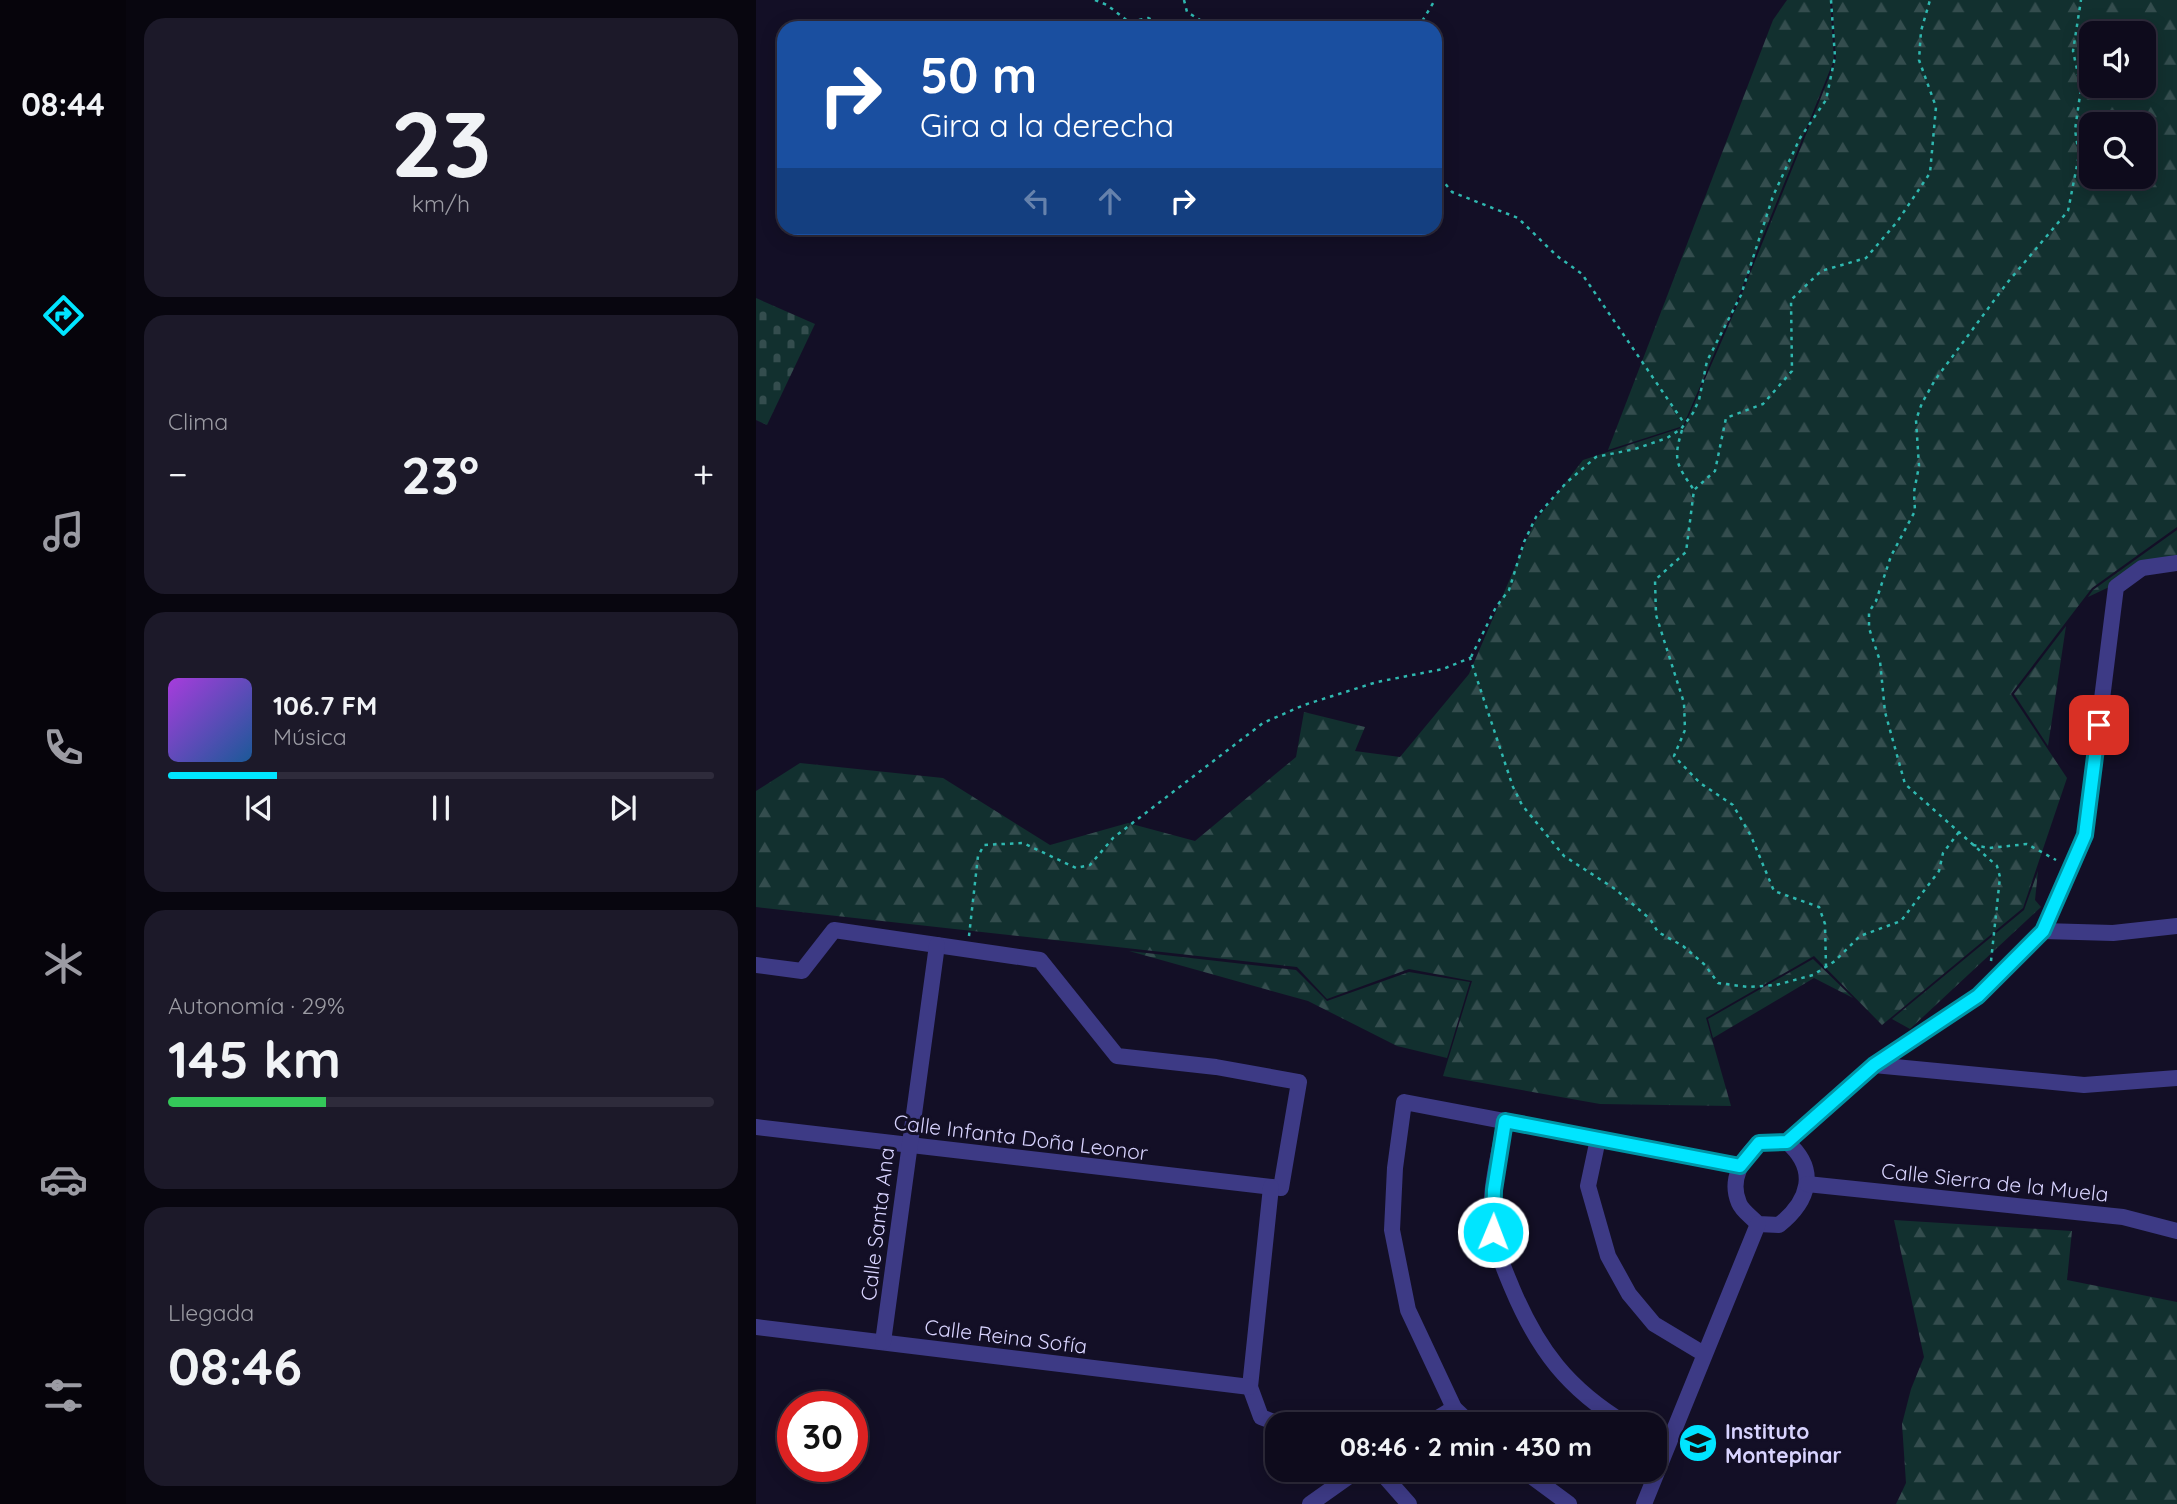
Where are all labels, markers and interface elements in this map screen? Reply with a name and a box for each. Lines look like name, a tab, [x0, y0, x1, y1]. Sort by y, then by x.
map controls	[2079, 21, 2156, 189]
button: sound	[2079, 21, 2156, 98]
text: 50 m	[920, 44, 1037, 105]
icon: right	[805, 49, 896, 140]
text: 08:44	[21, 84, 105, 124]
text: 23	[391, 86, 491, 200]
text: Gira a la derecha	[920, 105, 1174, 145]
button: search	[2079, 112, 2156, 189]
icon: left	[1018, 182, 1056, 220]
icon: ahead	[1091, 182, 1129, 220]
icon: right	[1164, 182, 1202, 220]
text: km/h	[412, 189, 470, 218]
icon: directions	[39, 291, 88, 340]
text: Clima	[168, 407, 228, 436]
text: 23°	[401, 442, 479, 507]
text: −	[168, 450, 188, 498]
text: +	[693, 450, 714, 498]
icon: music	[39, 507, 88, 556]
text: 106.7 FM	[273, 689, 377, 722]
pin	[2069, 695, 2129, 755]
icon: arrive	[2080, 706, 2118, 744]
text: Música	[273, 722, 347, 751]
icon: phone	[39, 723, 88, 772]
icon: previous	[240, 789, 278, 827]
icon: pause	[422, 789, 460, 827]
icon: next	[604, 789, 642, 827]
icon: climate	[39, 939, 88, 988]
text: Autonomía · 29%	[168, 991, 345, 1020]
text: 145 km	[168, 1026, 341, 1091]
street label: Calle Infanta Doña Leonor	[892, 1108, 1150, 1166]
street label: Calle Santa Ana	[855, 1146, 899, 1302]
icon: car	[39, 1155, 88, 1204]
street label: Calle Sierra de la Muela	[1880, 1157, 2110, 1207]
position arrow	[1456, 1195, 1530, 1269]
text: Llegada	[168, 1298, 254, 1327]
street label: Calle Reina Sofía	[923, 1313, 1089, 1359]
text: 08:46	[168, 1333, 302, 1398]
icon: filters	[39, 1371, 88, 1420]
speed limit sign: 30	[777, 1391, 868, 1482]
place label: Instituto Montepinar	[1725, 1418, 1842, 1468]
school or university icon: Instituto Montepinar	[1677, 1422, 1719, 1464]
text: 08:46 · 2 min · 430 m	[1340, 1430, 1592, 1463]

